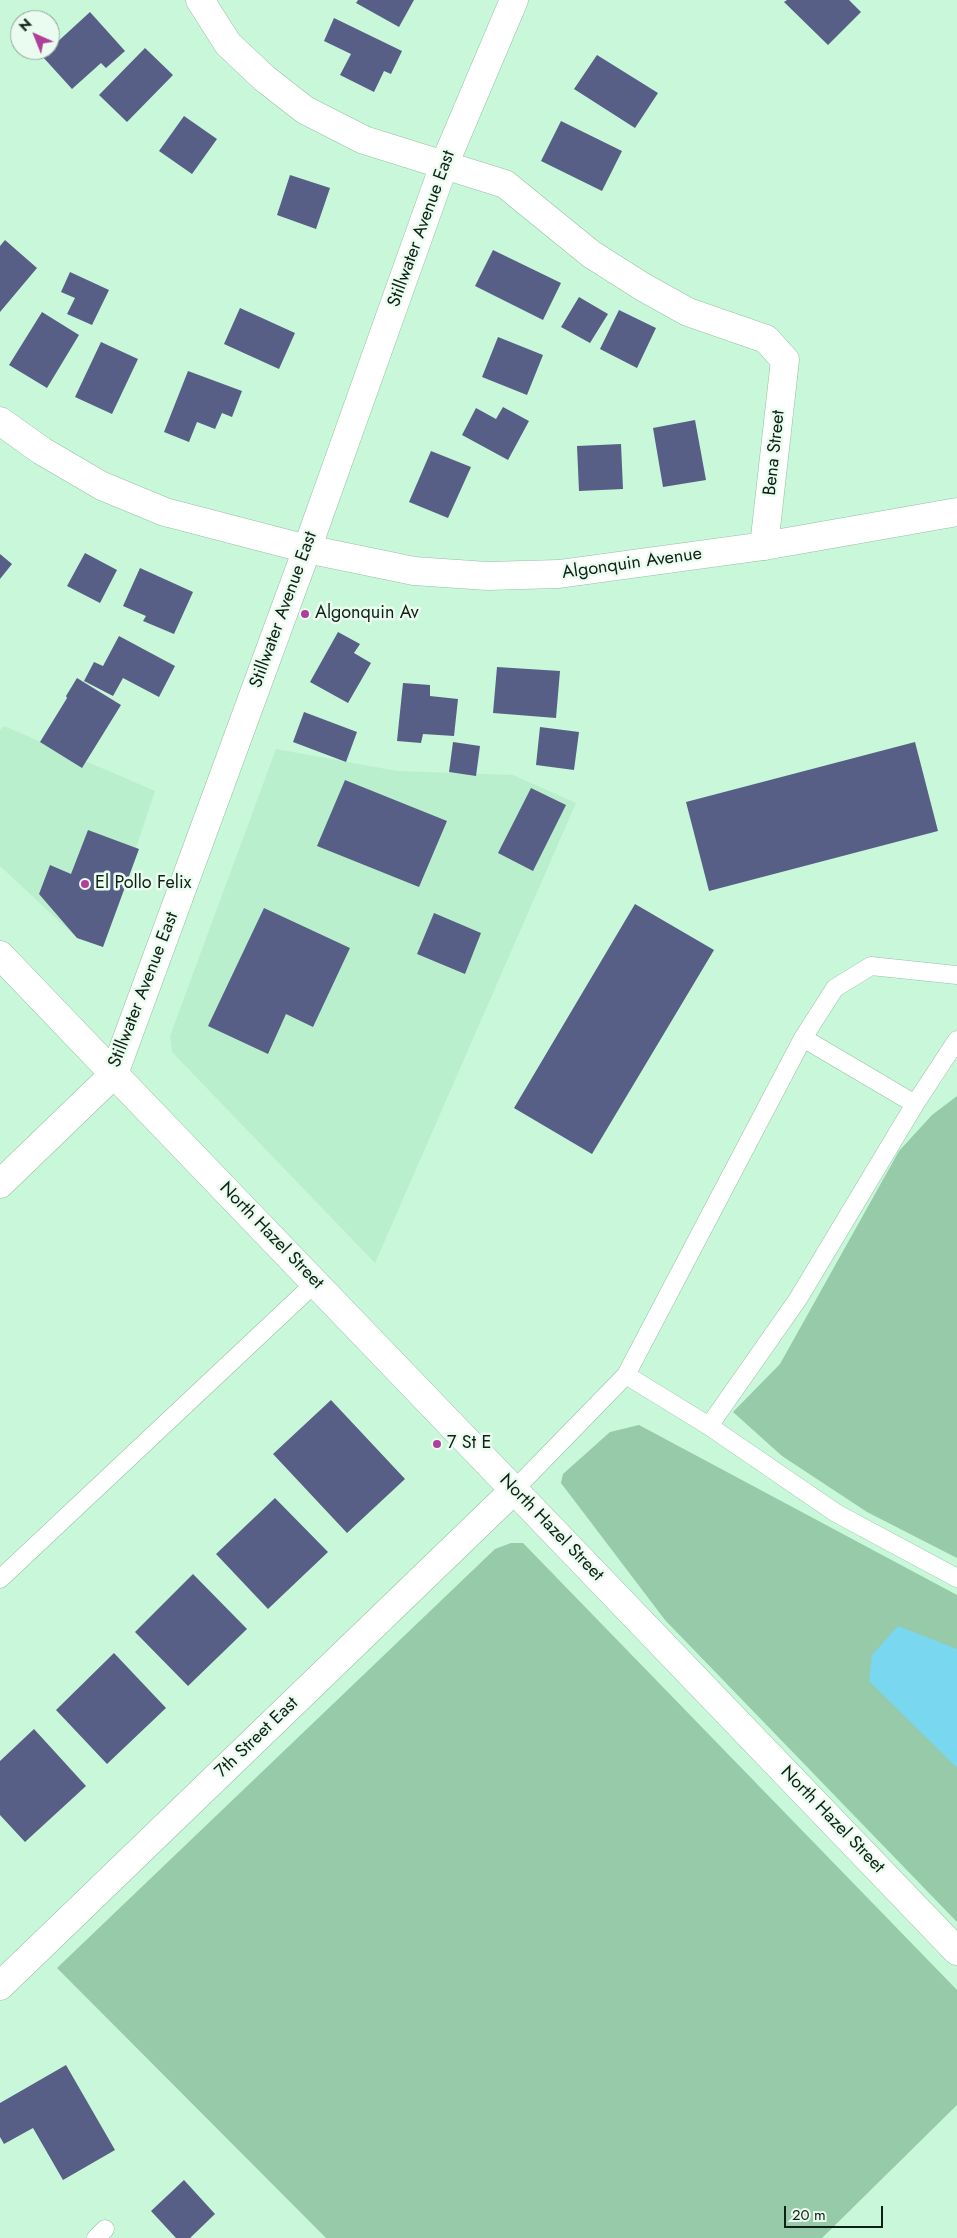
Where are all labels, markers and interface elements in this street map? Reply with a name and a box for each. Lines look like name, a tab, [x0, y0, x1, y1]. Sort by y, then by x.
north arrow	[10, 10, 60, 60]
text: N	[14, 14, 36, 36]
street label: Stillwater Avenue East	[384, 148, 460, 310]
street label: Bena Street	[760, 409, 790, 497]
street label: Stillwater Avenue East	[246, 529, 322, 691]
street label: Algonquin Avenue	[561, 544, 703, 584]
place label: Algonquin Av	[315, 603, 419, 625]
marker: Algonquin Av	[299, 608, 311, 620]
place label: El Pollo Felix	[95, 873, 191, 895]
marker: El Pollo Felix	[79, 878, 91, 890]
street label: Stillwater Avenue East	[104, 909, 184, 1071]
street label: North Hazel Street	[214, 1178, 328, 1294]
place label: 7 St E	[447, 1433, 491, 1455]
marker: 7 St E	[431, 1438, 443, 1450]
street label: North Hazel Street	[494, 1470, 608, 1586]
street label: 7th Street East	[211, 1693, 303, 1783]
street label: North Hazel Street	[775, 1762, 889, 1878]
scale bar	[787, 2196, 886, 2228]
text: 20 m	[792, 2204, 826, 2226]

